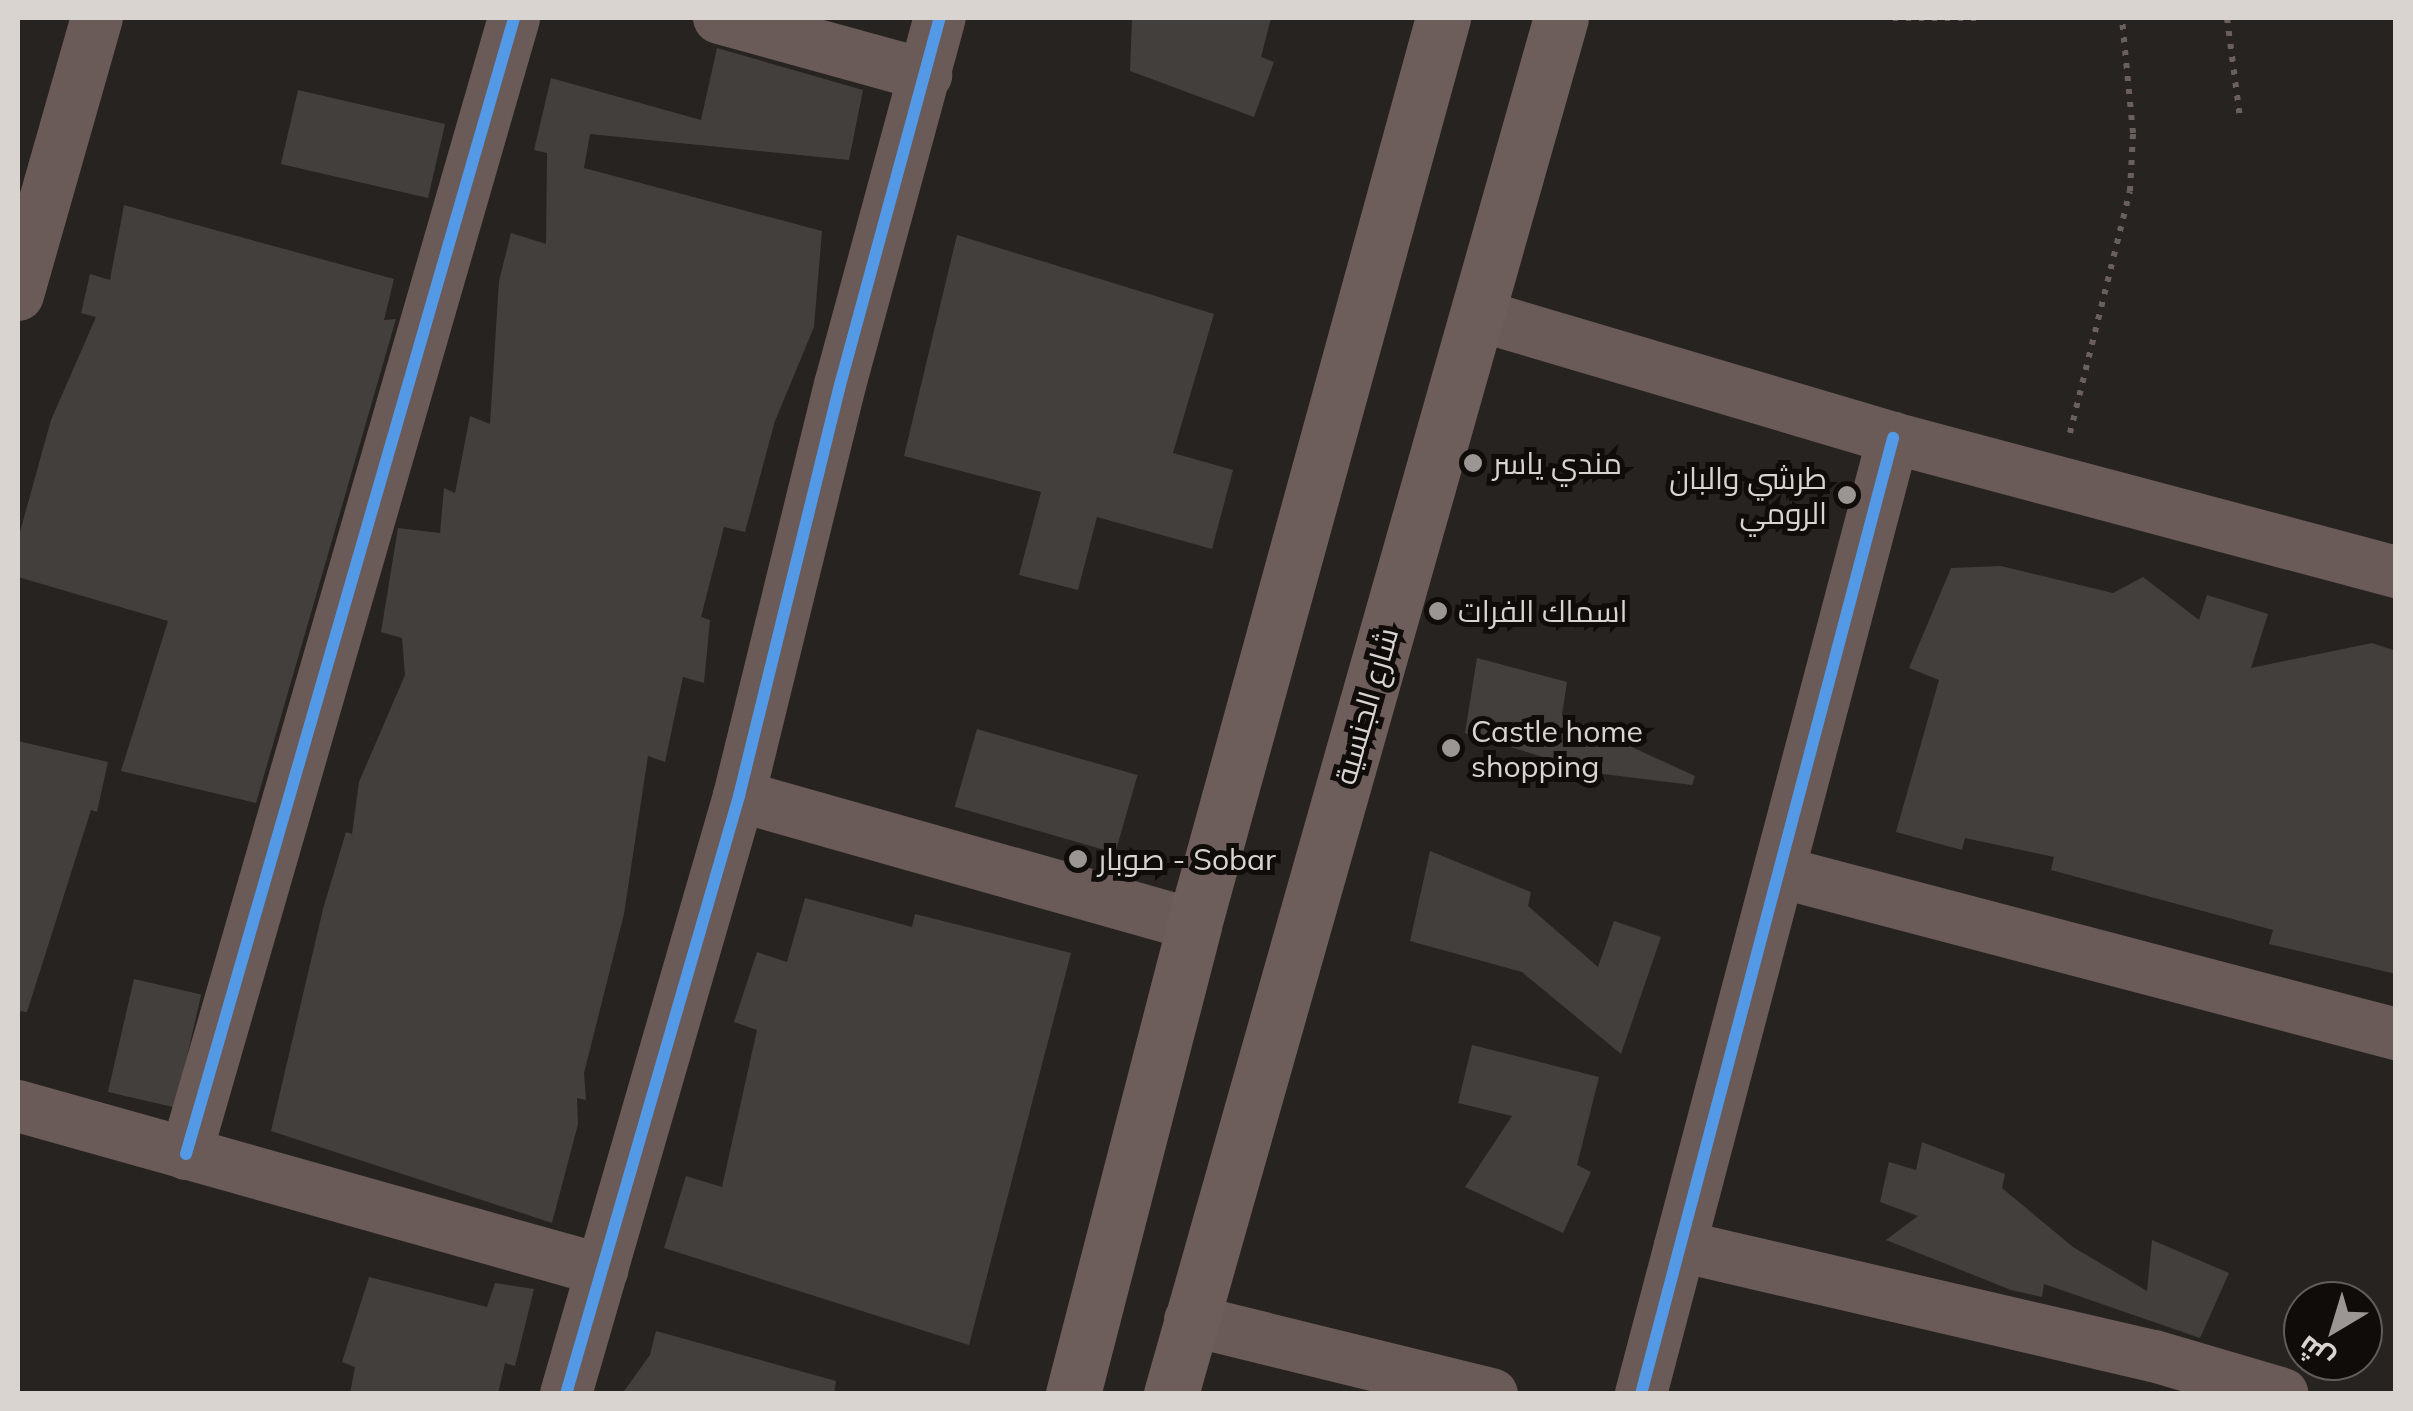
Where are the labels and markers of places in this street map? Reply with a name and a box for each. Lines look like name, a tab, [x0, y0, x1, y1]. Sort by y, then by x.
place label: مندي ياسر	[1493, 445, 1622, 481]
marker: مندي ياسر	[1462, 452, 1484, 474]
place label: طرشي والبان الرومي	[1669, 460, 1827, 530]
marker: طرشي والبان الرومي	[1836, 484, 1858, 506]
place label: اسماك الفرات	[1458, 593, 1628, 629]
marker: اسماك الفرات	[1427, 600, 1449, 622]
place label: Castle home shopping	[1471, 713, 1643, 784]
marker: Castle home shopping	[1440, 737, 1462, 759]
place label: صوبار - Sobar	[1098, 841, 1276, 877]
marker: صوبار - Sobar	[1067, 848, 1089, 870]

